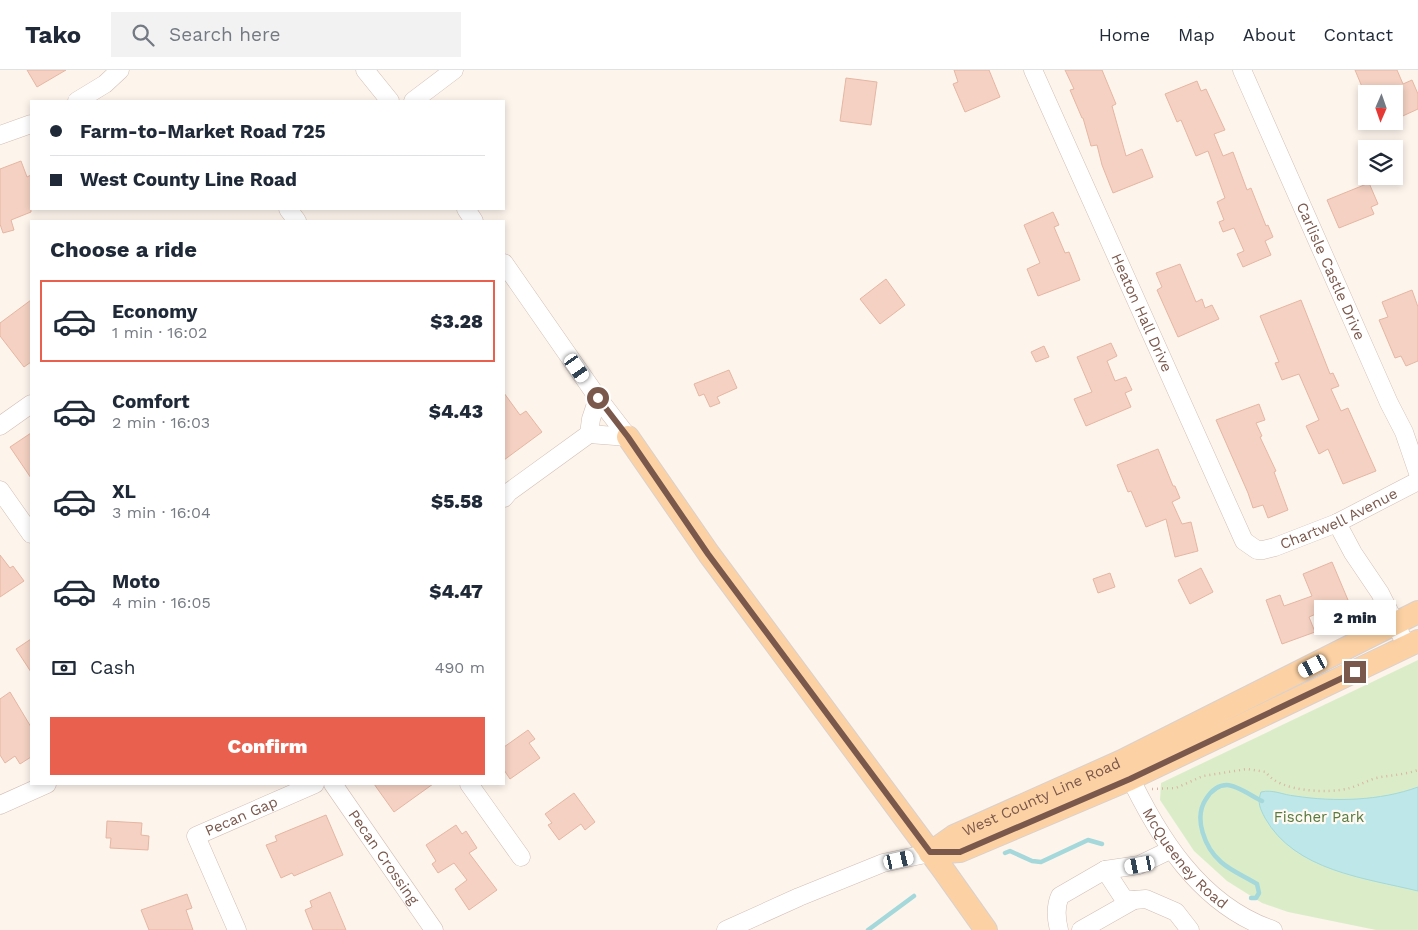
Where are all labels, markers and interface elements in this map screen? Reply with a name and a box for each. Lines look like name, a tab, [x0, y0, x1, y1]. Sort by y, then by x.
search box	[111, 12, 461, 57]
text: Tako	[25, 21, 81, 49]
icon: search	[129, 21, 157, 49]
text: Search here	[169, 23, 280, 46]
text: Home	[1099, 24, 1150, 45]
text: Map	[1178, 24, 1215, 45]
text: About	[1243, 24, 1295, 45]
text: Contact	[1323, 24, 1393, 45]
north arrow	[1358, 85, 1402, 130]
map controls	[1358, 85, 1403, 185]
text: Farm-to-Market Road 725	[80, 120, 326, 143]
button: layers	[1358, 140, 1403, 185]
text: West County Line Road	[80, 168, 297, 191]
street label: Carlisle Castle Drive	[1293, 200, 1369, 343]
text: Choose a ride	[50, 237, 197, 262]
street label: Heaton Hall Drive	[1107, 251, 1176, 375]
icon: car	[52, 299, 97, 344]
text: Economy	[112, 300, 197, 323]
text: $3.28	[430, 310, 483, 333]
text: 1 min · 16:02	[112, 323, 207, 342]
car	[562, 351, 591, 385]
route start	[587, 387, 609, 409]
icon: car	[52, 389, 97, 434]
text: Comfort	[112, 390, 190, 413]
text: $4.43	[429, 400, 483, 423]
text: 2 min · 16:03	[112, 413, 210, 432]
icon: car	[52, 479, 97, 524]
text: XL	[112, 480, 136, 503]
street label: Chartwell Avenue	[1277, 484, 1401, 553]
text: $5.58	[431, 490, 483, 513]
text: 3 min · 16:04	[112, 503, 211, 522]
icon: car	[52, 569, 97, 614]
text: Moto	[112, 570, 160, 593]
text: $4.47	[429, 580, 483, 603]
text: 4 min · 16:05	[112, 593, 211, 612]
callout: 2 min	[1314, 600, 1396, 634]
text: 2 min	[1333, 608, 1377, 627]
car	[1296, 653, 1329, 679]
icon: cash	[50, 654, 78, 682]
text: Cash	[90, 656, 136, 679]
text: 490 m	[435, 658, 485, 677]
route end	[1344, 661, 1366, 683]
button: Confirm	[50, 717, 485, 775]
street label: West County Line Road	[959, 754, 1123, 840]
street label: Pecan Gap	[202, 792, 281, 840]
street label: McQueeney Road	[1139, 805, 1231, 913]
street label: Pecan Crossing	[345, 806, 423, 908]
park label: Fischer Park	[1274, 808, 1365, 826]
car	[882, 849, 915, 871]
car	[1123, 855, 1156, 875]

